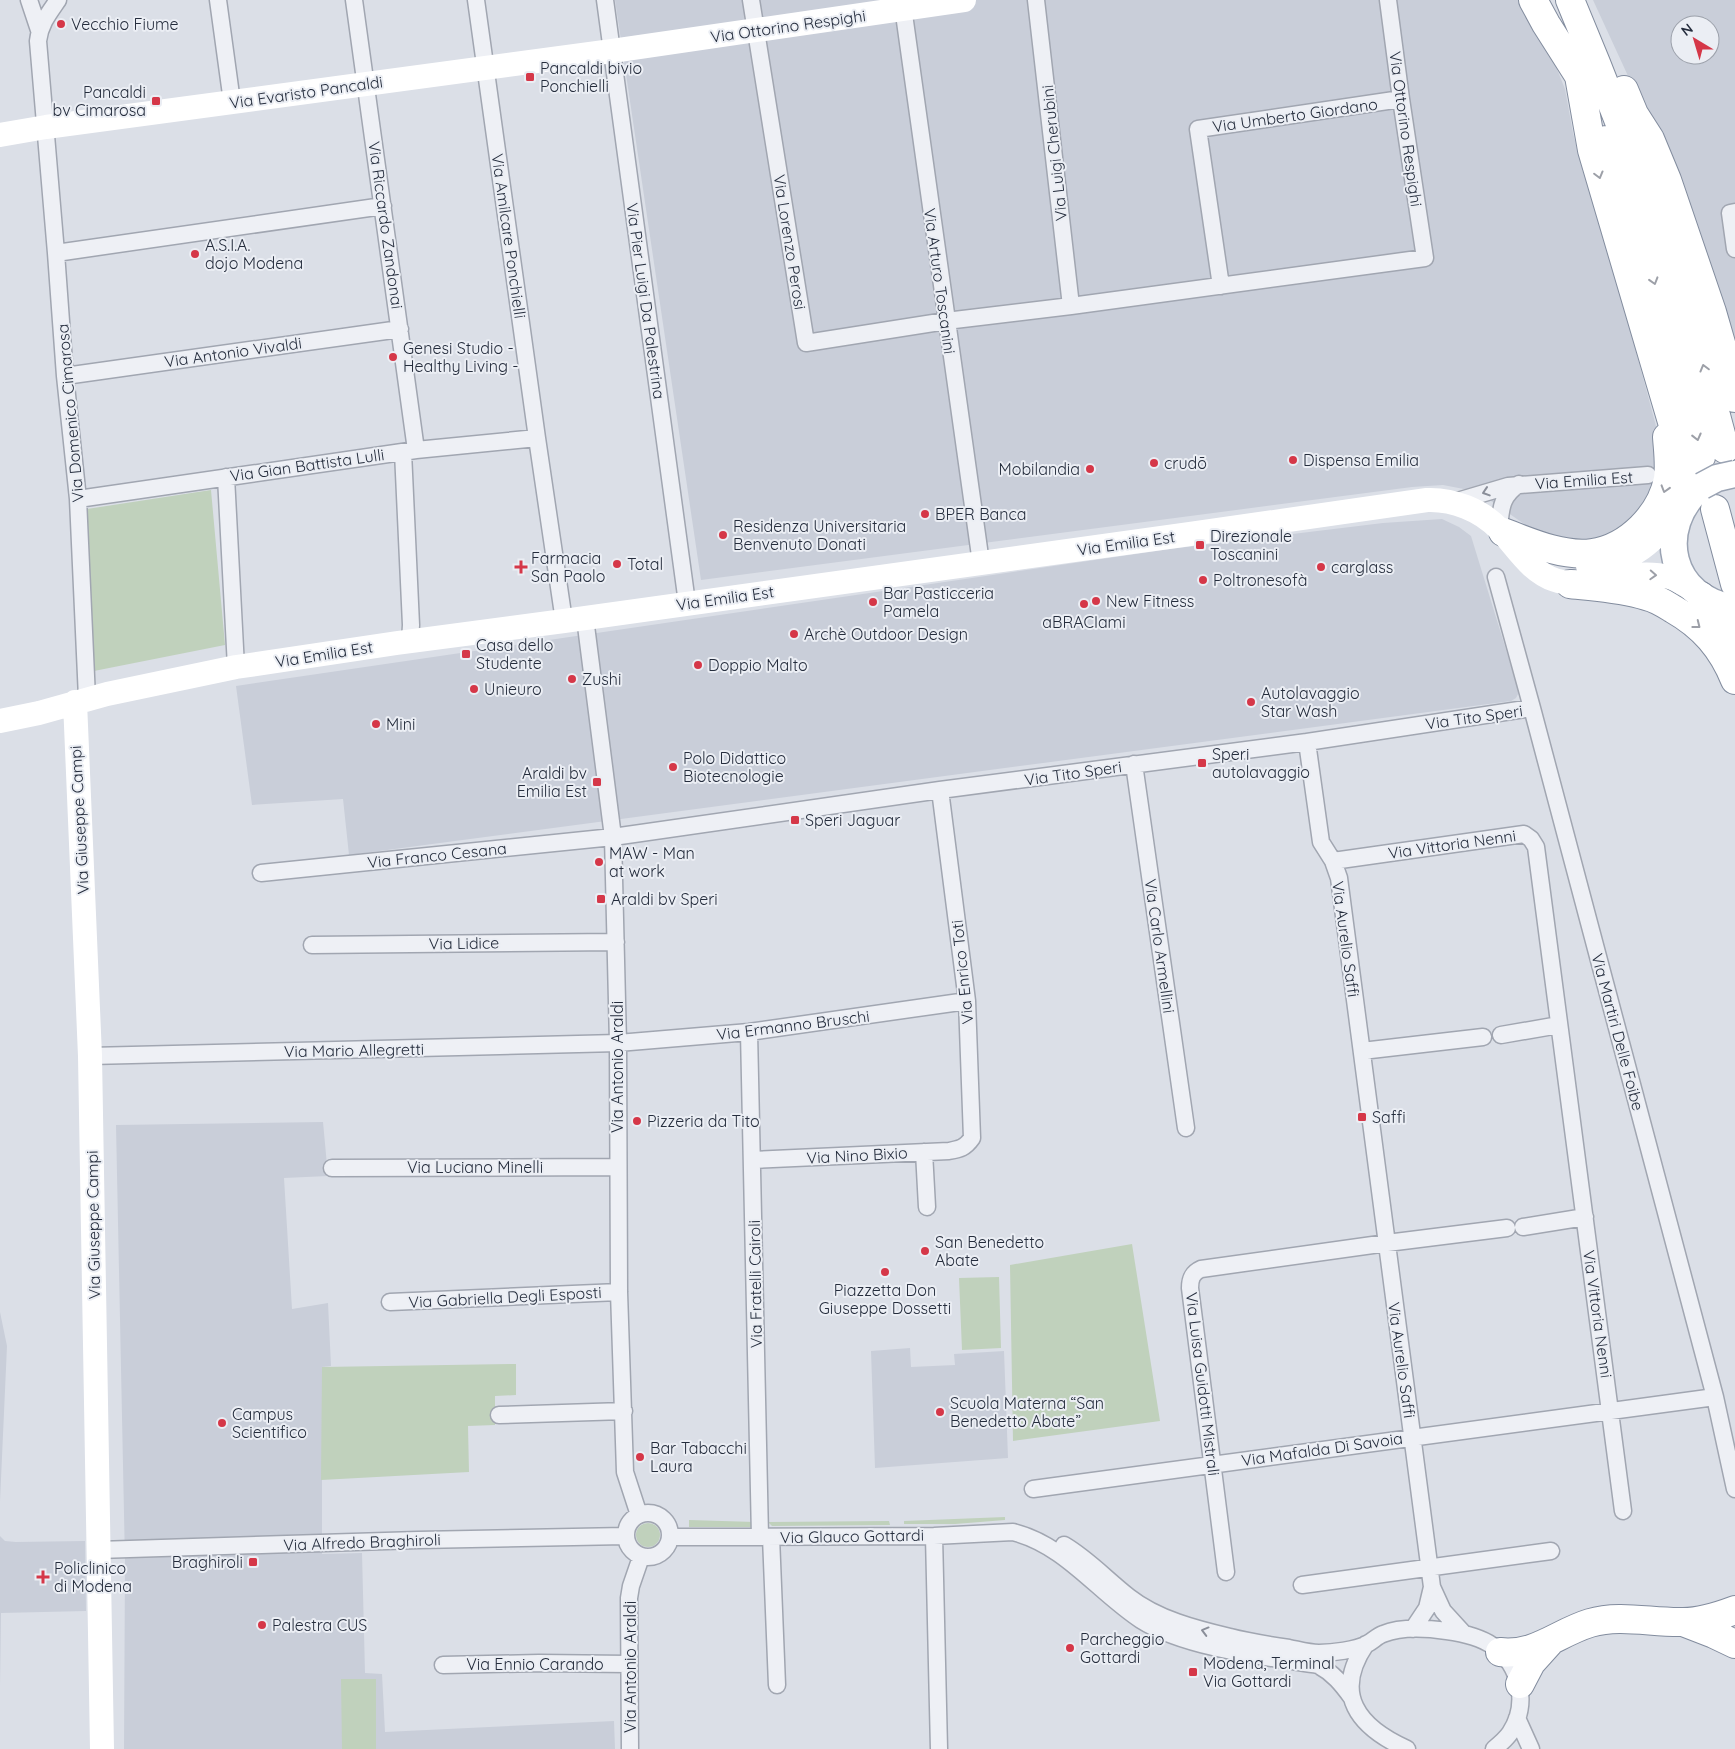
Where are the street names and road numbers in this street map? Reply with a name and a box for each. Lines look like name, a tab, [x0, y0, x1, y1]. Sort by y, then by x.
street label: Via Ottorino Respighi	[709, 5, 867, 47]
street label: Via Ottorino Respighi	[1385, 50, 1427, 208]
street label: Via Evaristo Pancaldi	[228, 71, 384, 113]
street label: Via Luigi Cherubini	[1037, 84, 1071, 222]
street label: Via Umberto Giordano	[1211, 93, 1379, 137]
street label: Via Riccardo Zandonai	[364, 140, 408, 310]
street label: Via Amilcare Ponchielli	[488, 152, 530, 320]
street label: Via Lorenzo Perosi	[769, 173, 811, 311]
street label: Via Pier Luigi Da Palestrina	[622, 201, 670, 401]
street label: Via Arturo Toscanini	[920, 207, 960, 355]
street label: Via Domenico Cimarosa	[52, 323, 88, 503]
street label: Via Antonio Vivaldi	[163, 332, 303, 372]
street label: Via Gian Battista Lulli	[228, 444, 386, 486]
street label: Via Emilia Est	[1534, 467, 1634, 493]
street label: Via Emilia Est	[1076, 526, 1176, 560]
street label: Via Emilia Est	[675, 581, 775, 615]
street label: Via Emilia Est	[274, 636, 374, 672]
street label: Via Tito Speri	[1424, 700, 1524, 734]
street label: Via Giuseppe Campi	[65, 745, 93, 895]
street label: Via Tito Speri	[1023, 756, 1123, 790]
street label: Via Vittoria Nenni	[1387, 825, 1517, 863]
street label: Via Franco Cesana	[366, 838, 508, 872]
street label: Via Carlo Armellini	[1141, 877, 1179, 1015]
street label: Via Aurelio Saffi	[1328, 880, 1364, 998]
street label: Via Enrico Toti	[947, 919, 977, 1025]
street label: Via Lidice	[429, 932, 499, 954]
street label: Via Martiri Delle Foibe	[1587, 951, 1649, 1113]
street label: Via Antonio Araldi	[607, 1001, 627, 1133]
street label: Via Ermanno Bruschi	[715, 1006, 871, 1044]
street label: Via Mario Allegretti	[284, 1039, 424, 1061]
street label: Via Nino Bixio	[806, 1142, 908, 1168]
street label: Via Giuseppe Campi	[82, 1150, 104, 1300]
street label: Via Luciano Minelli	[407, 1157, 543, 1177]
street label: Via Fratelli Cairoli	[744, 1220, 766, 1348]
street label: Via Vittoria Nenni	[1579, 1249, 1617, 1379]
street label: Via Gabriella Degli Esposti	[408, 1282, 602, 1312]
street label: Via Luisa Guidotti Mistrali	[1182, 1291, 1224, 1477]
street label: Via Aurelio Saffi	[1384, 1301, 1420, 1419]
street label: Via Mafalda Di Savoia	[1240, 1428, 1404, 1470]
street label: Via Glauco Gottardi	[780, 1525, 924, 1547]
street label: Via Alfredo Braghiroli	[283, 1529, 441, 1555]
street label: Via Antonio Araldi	[620, 1601, 640, 1733]
street label: Via Ennio Carando	[466, 1654, 604, 1674]

